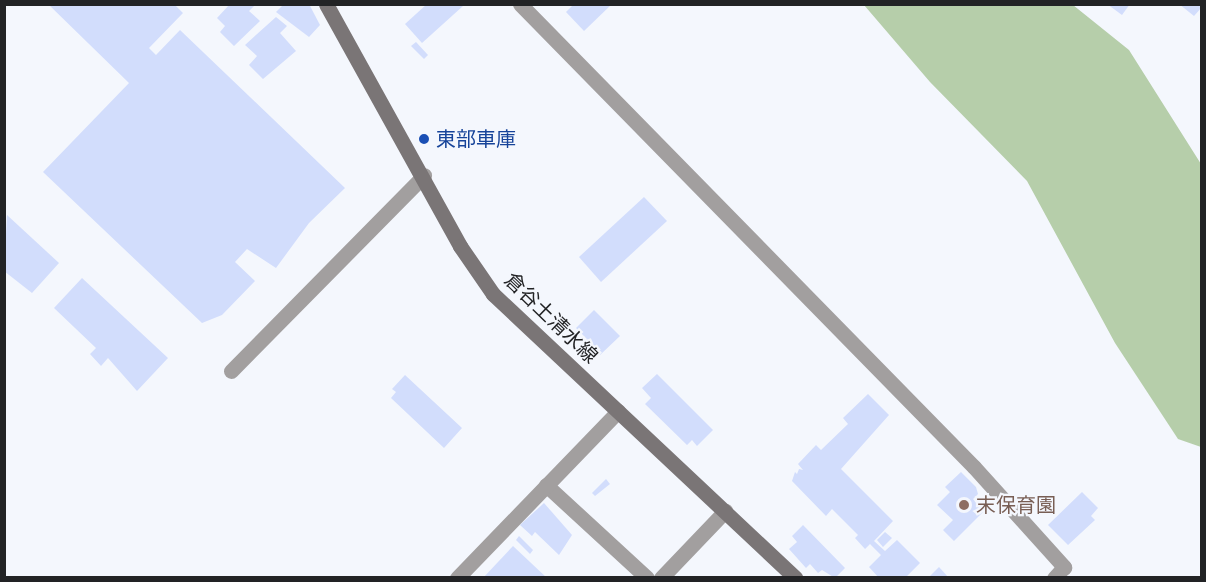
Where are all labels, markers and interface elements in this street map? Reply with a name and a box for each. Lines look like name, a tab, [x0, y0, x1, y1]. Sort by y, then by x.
place label: 東部車庫	[436, 127, 516, 151]
marker: 東部車庫	[417, 132, 431, 146]
street label: 倉谷土清水線	[500, 268, 602, 368]
place label: 末保育園	[976, 493, 1056, 517]
marker: 末保育園	[957, 498, 971, 512]

